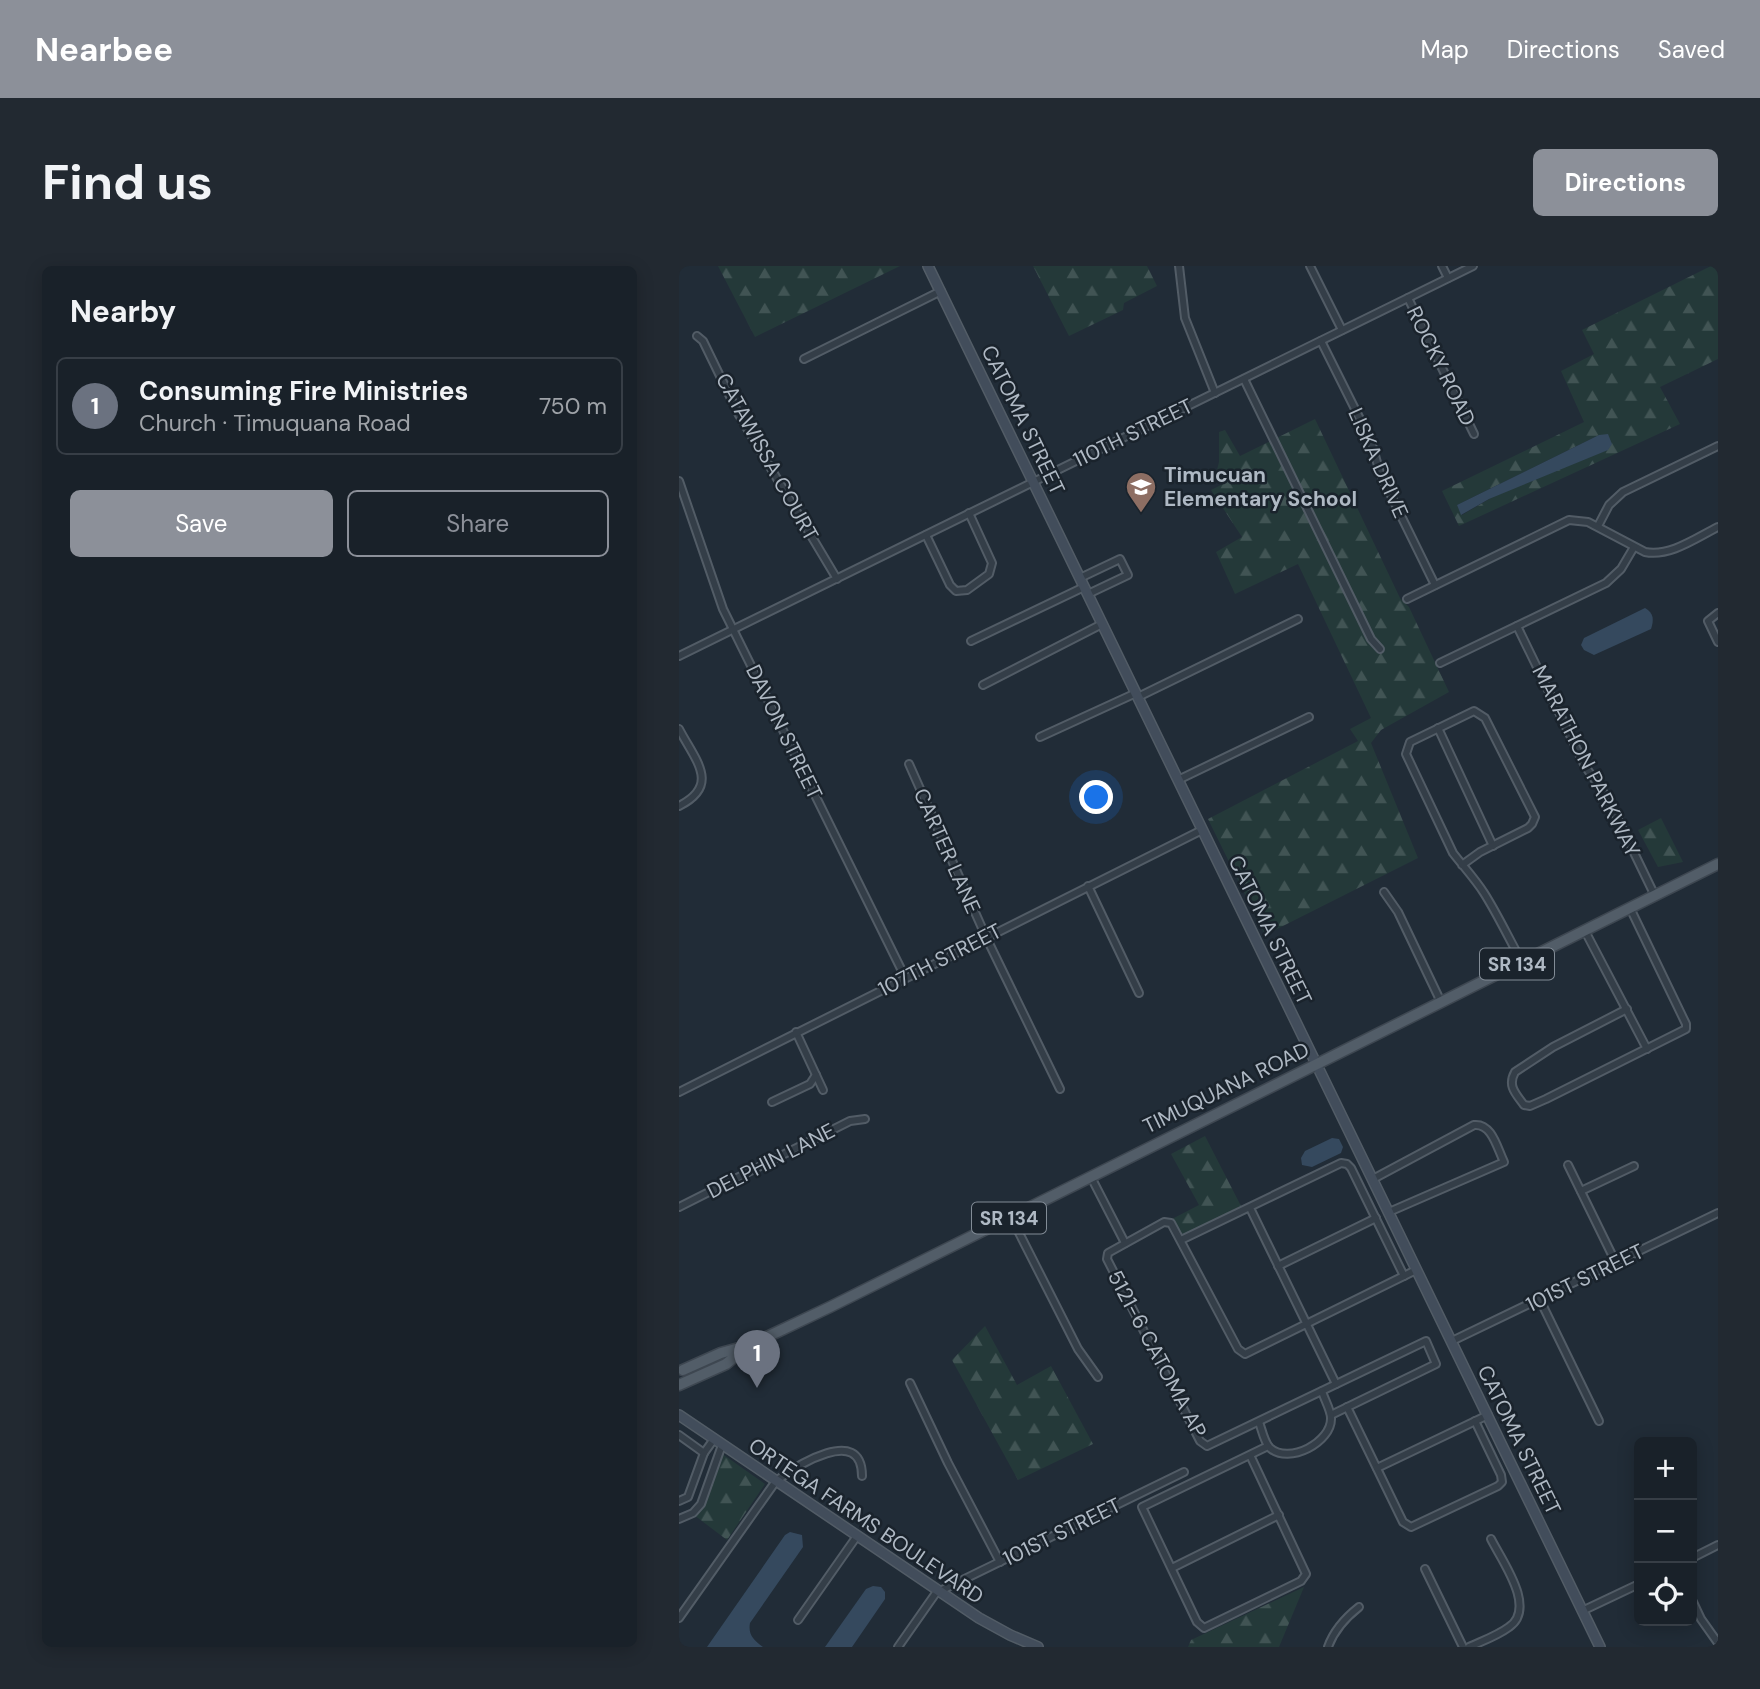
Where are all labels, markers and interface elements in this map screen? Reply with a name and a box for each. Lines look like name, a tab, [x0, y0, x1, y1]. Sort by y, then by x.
text: Nearbee	[35, 28, 173, 71]
text: Map	[1421, 34, 1469, 65]
text: Directions	[1507, 34, 1620, 65]
text: Saved	[1658, 34, 1725, 65]
button: Directions	[1533, 149, 1718, 216]
text: Find us	[42, 150, 213, 214]
text: Nearby	[70, 292, 176, 331]
street label: ROCKY ROAD	[1400, 301, 1482, 431]
street label: CATOMA STREET	[975, 341, 1071, 500]
street label: CATAWISSA COURT	[709, 368, 825, 546]
text: Consuming Fire Ministries	[139, 374, 468, 408]
text: 1	[91, 391, 99, 421]
text: 750 m	[539, 391, 607, 421]
street label: 110TH STREET	[1068, 392, 1198, 474]
street label: LISKA DRIVE	[1341, 404, 1415, 522]
text: Church · Timuquana Road	[139, 408, 411, 438]
place label: Timucuan Elementary School	[1164, 461, 1357, 513]
school or university icon: Timucuan Elementary School	[1124, 470, 1158, 514]
button: Save	[70, 490, 333, 557]
button: Share	[347, 490, 609, 557]
street label: DAVON STREET	[739, 660, 829, 804]
street label: MARATHON PARKWAY	[1526, 661, 1646, 861]
your location	[1079, 780, 1113, 814]
street label: CARTER LANE	[907, 784, 987, 918]
street label: CATOMA STREET	[1222, 851, 1318, 1010]
street label: 107TH STREET	[873, 917, 1007, 1003]
road number: SR 134	[1480, 948, 1554, 979]
street label: TIMUQUANA ROAD	[1138, 1036, 1314, 1140]
street label: DELPHIN LANE	[702, 1117, 840, 1205]
road number: SR 134	[972, 1202, 1046, 1234]
street label: 101ST STREET	[1521, 1237, 1649, 1319]
street label: 5121-6 CATOMA AP	[1101, 1265, 1213, 1443]
pin: 1	[734, 1330, 780, 1388]
street label: CATOMA STREET	[1471, 1361, 1567, 1520]
street label: ORTEGA FARMS BOULEVARD	[743, 1432, 989, 1610]
map controls	[1634, 1437, 1697, 1626]
button: +	[1634, 1437, 1697, 1500]
street label: 101ST STREET	[998, 1491, 1126, 1573]
button: −	[1634, 1500, 1697, 1563]
button: locate	[1634, 1563, 1697, 1626]

